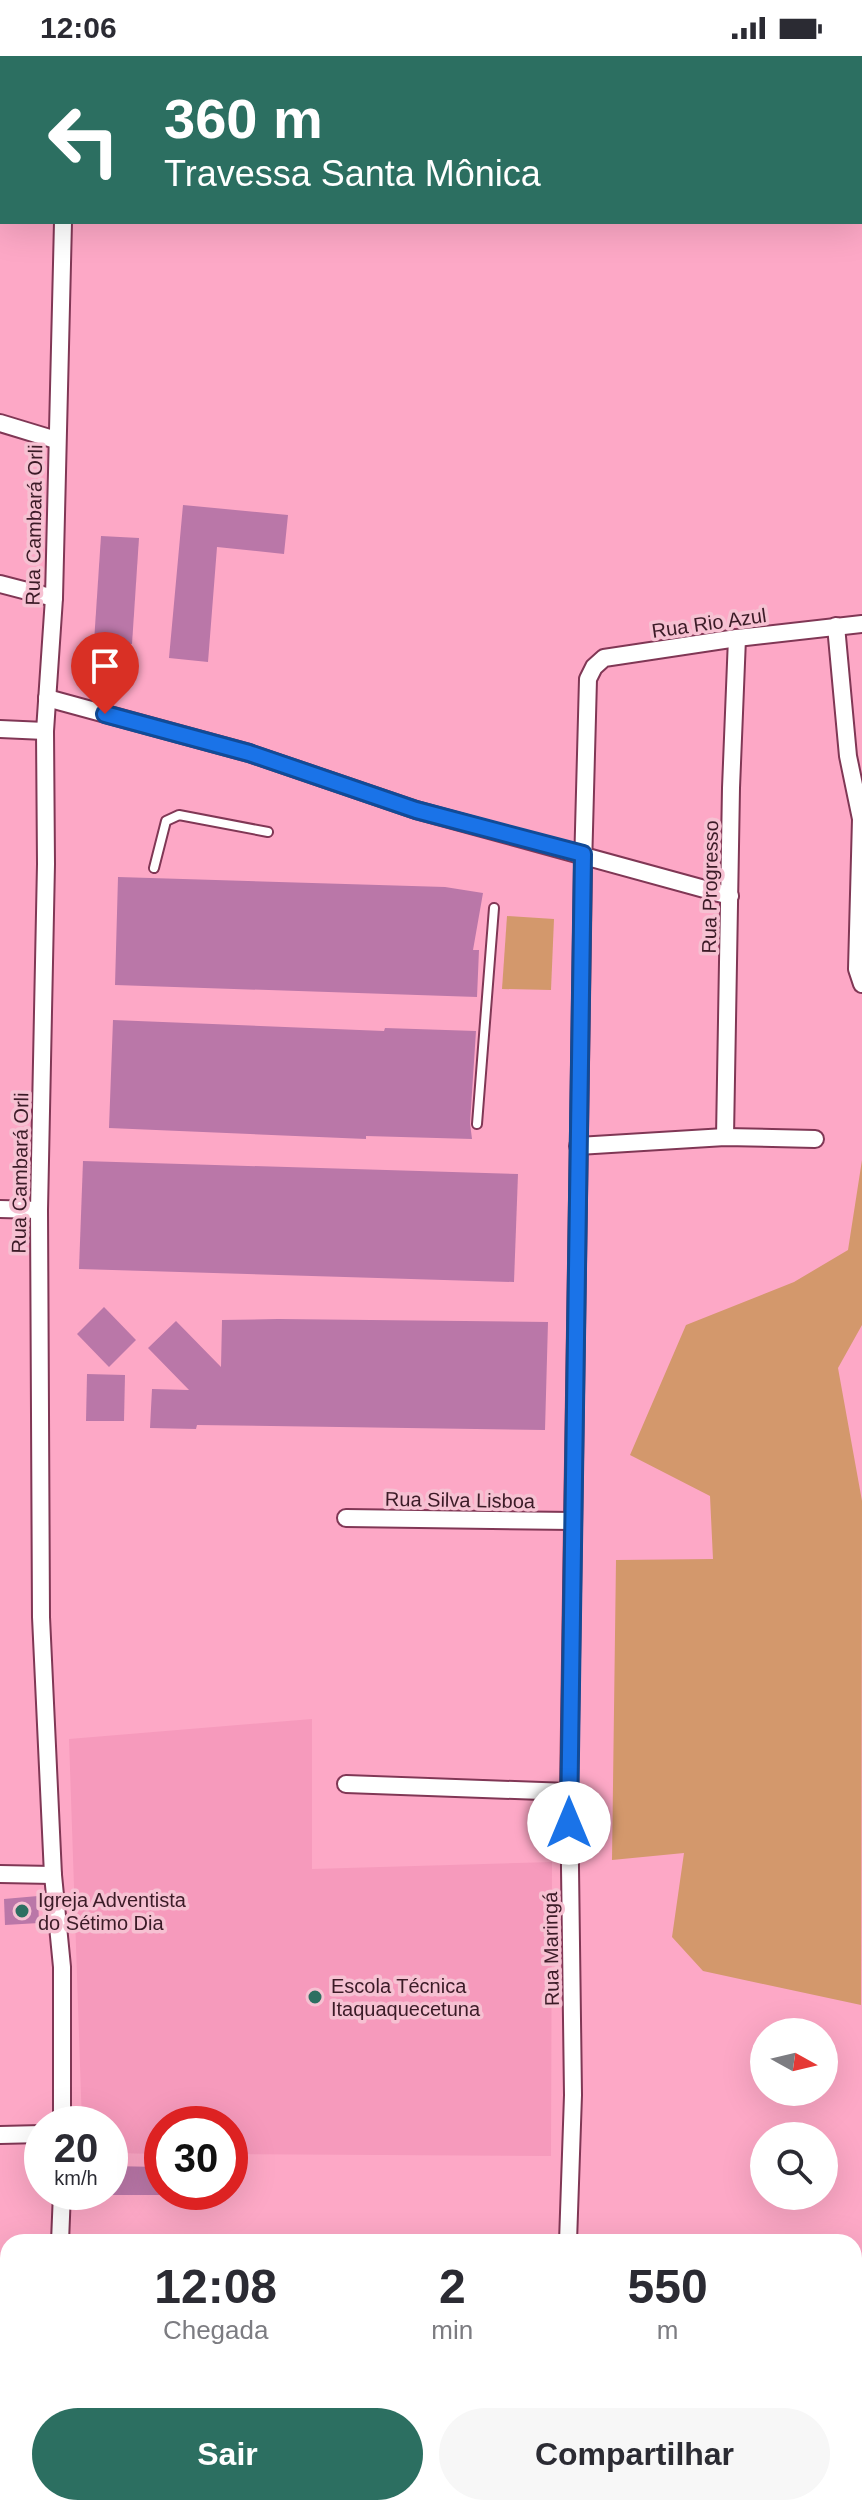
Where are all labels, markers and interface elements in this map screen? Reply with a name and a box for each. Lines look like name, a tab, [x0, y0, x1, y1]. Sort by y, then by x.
text: 12:06	[40, 11, 117, 44]
text: 360 m	[164, 87, 323, 150]
icon: left	[32, 88, 136, 192]
text: Travessa Santa Mônica	[164, 153, 541, 194]
street label: Rua Cambará Orli	[22, 444, 46, 606]
street label: Rua Rio Azul	[650, 604, 768, 642]
pin	[71, 632, 139, 714]
icon: arrive	[83, 644, 127, 688]
street label: Rua Progresso	[698, 820, 722, 954]
street label: Rua Cambará Orli	[8, 1092, 32, 1254]
street label: Rua Silva Lisboa	[385, 1488, 536, 1512]
position arrow	[527, 1781, 611, 1865]
place label: Igreja Adventista do Sétimo Dia	[38, 1889, 187, 1934]
street label: Rua Maringá	[539, 1891, 563, 2006]
marker: Igreja Adventista do Sétimo Dia	[13, 1902, 31, 1920]
place label: Escola Técnica Itaquaquecetuna	[331, 1975, 481, 2020]
marker: Escola Técnica Itaquaquecetuna	[306, 1988, 324, 2006]
north arrow	[750, 2018, 838, 2106]
map controls	[750, 2018, 838, 2210]
speed limit sign: 30	[144, 2106, 248, 2210]
button: search	[750, 2122, 838, 2210]
text: 20	[54, 2126, 98, 2170]
text: km/h	[54, 2167, 98, 2189]
text: 12:08	[154, 2260, 277, 2313]
text: 2	[439, 2260, 466, 2313]
text: 550	[628, 2260, 708, 2313]
text: Chegada	[163, 2315, 268, 2345]
text: min	[431, 2315, 473, 2345]
text: m	[657, 2315, 678, 2345]
button: Sair	[32, 2408, 423, 2500]
button: Compartilhar	[439, 2408, 830, 2500]

